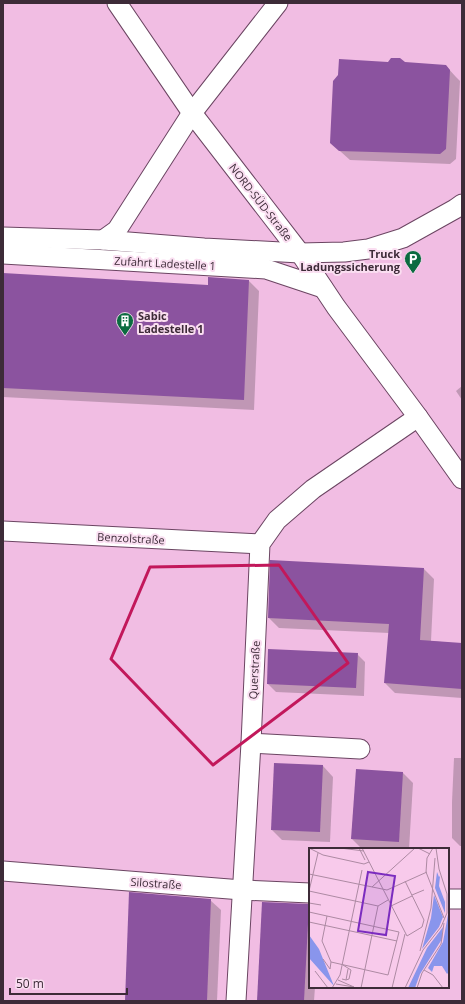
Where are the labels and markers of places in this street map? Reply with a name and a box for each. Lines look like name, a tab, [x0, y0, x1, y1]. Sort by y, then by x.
place label: Truck Ladungssicherung	[300, 246, 401, 274]
parking icon: Truck Ladungssicherung	[403, 249, 423, 274]
place label: Sabic Ladestelle 1	[138, 308, 203, 336]
building icon: Sabic Ladestelle 1	[115, 311, 135, 336]

